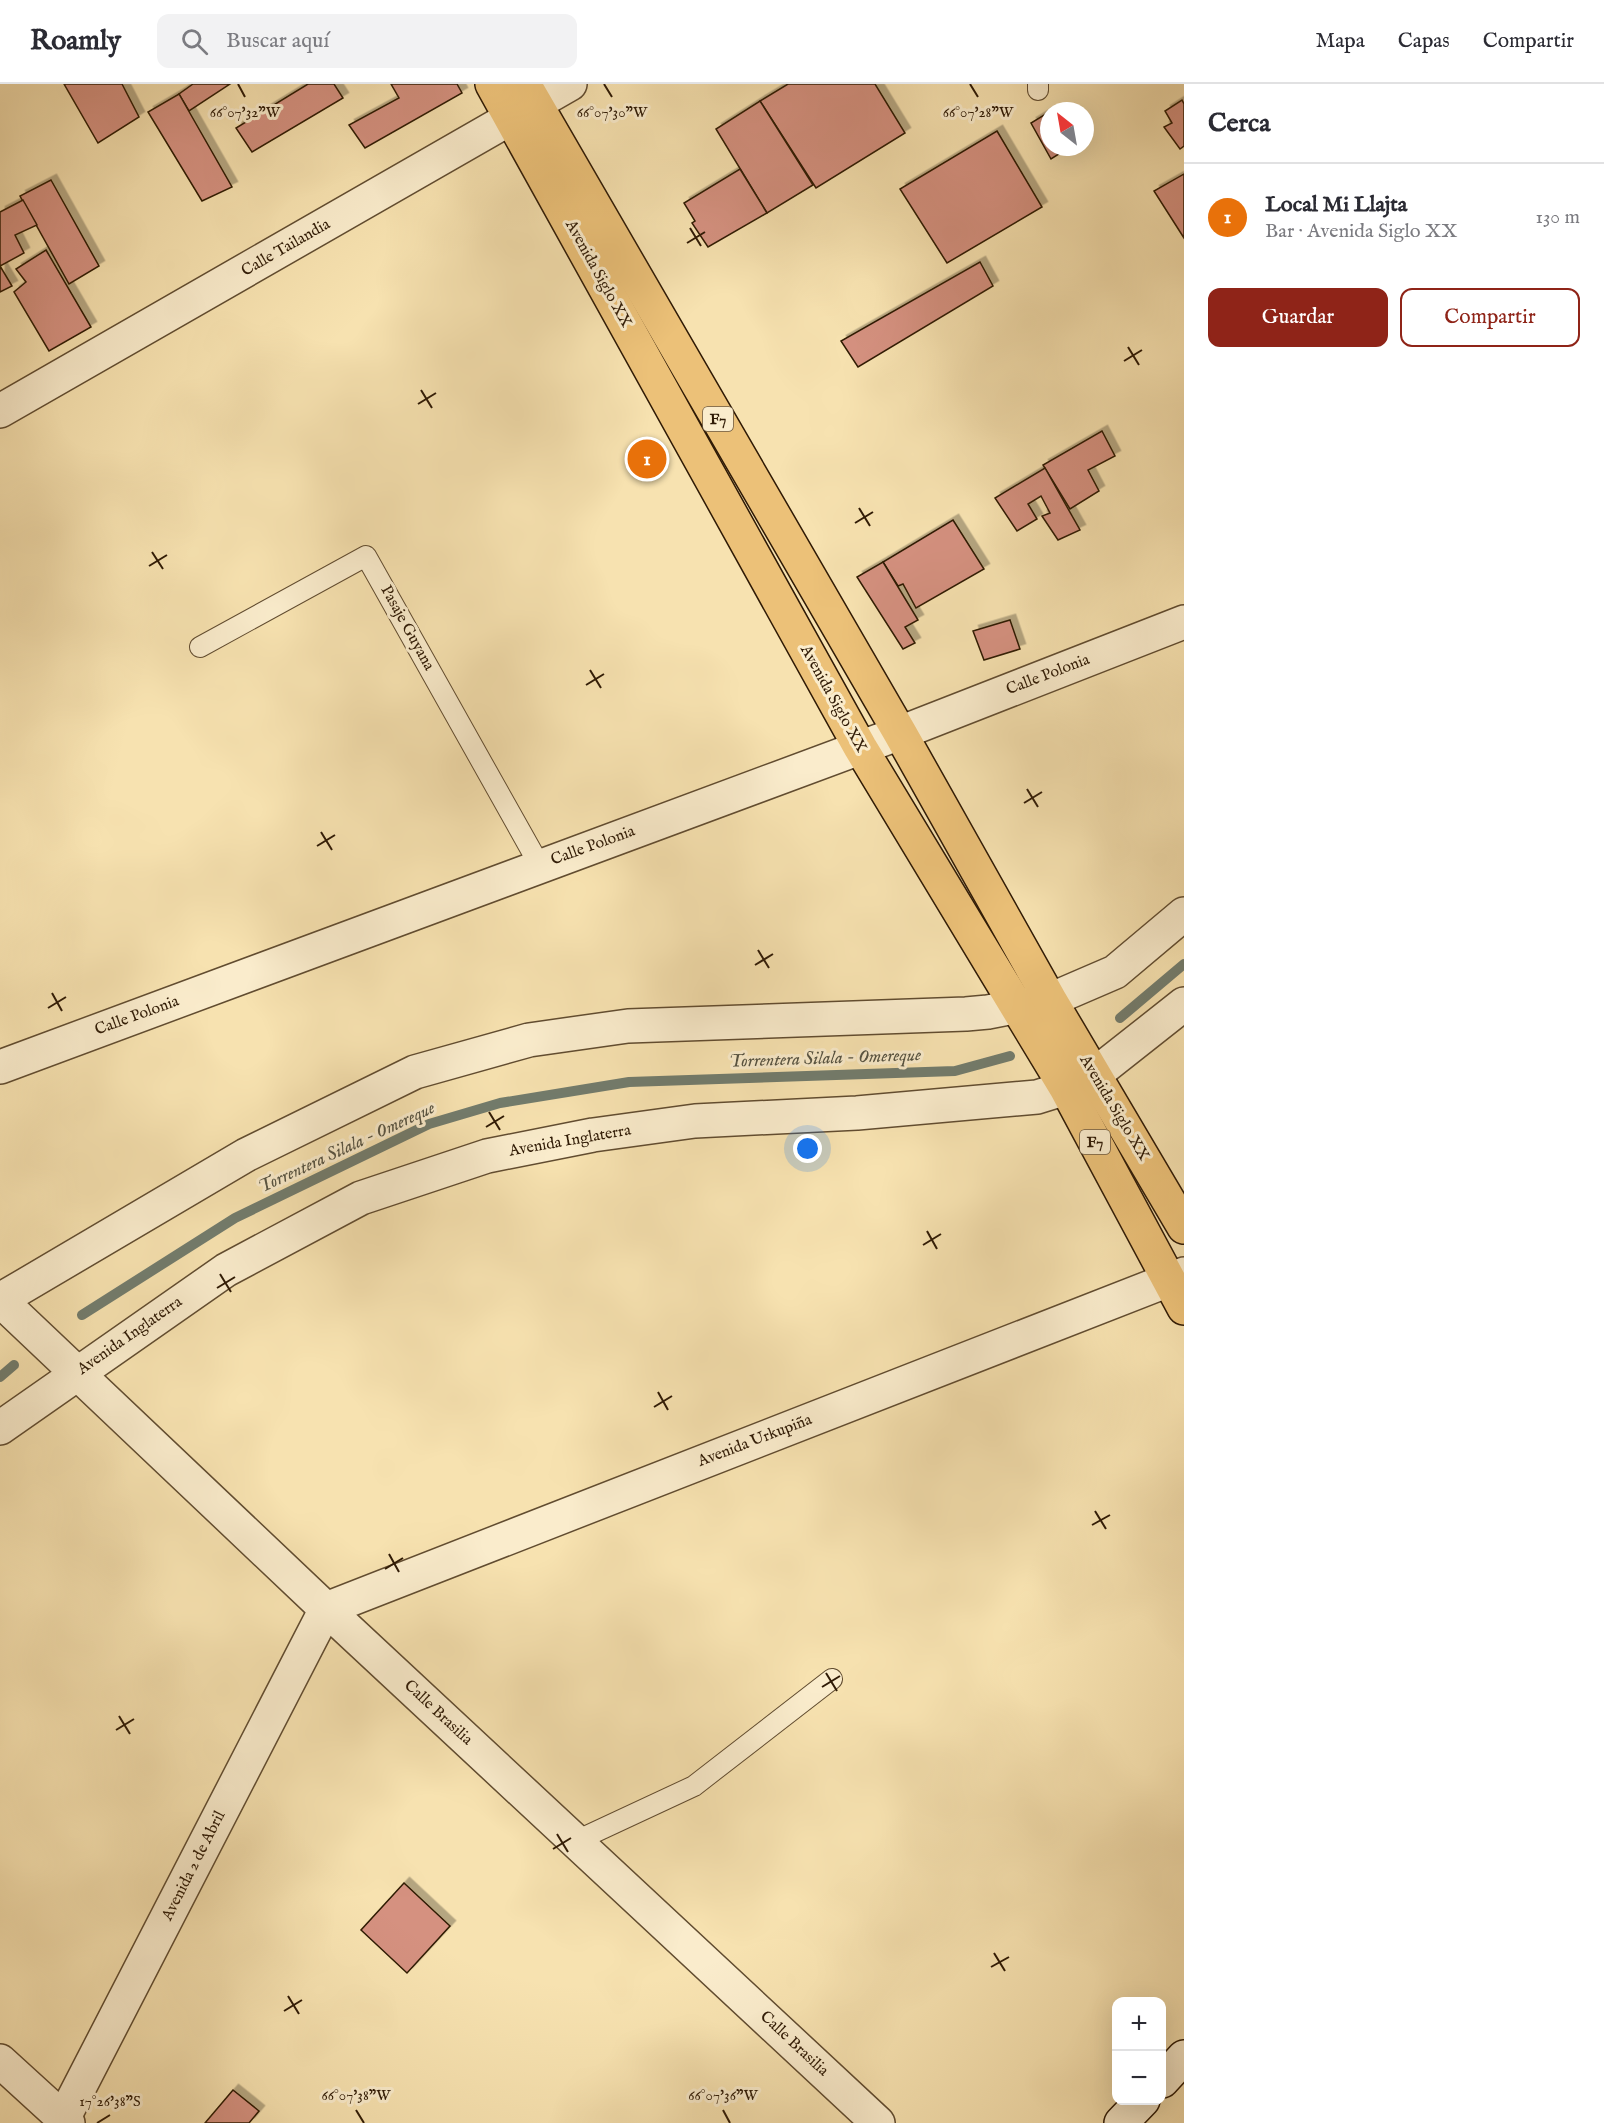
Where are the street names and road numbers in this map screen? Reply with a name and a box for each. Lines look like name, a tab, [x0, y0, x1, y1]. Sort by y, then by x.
street label: Calle Tailandia	[238, 215, 334, 281]
street label: Avenida Siglo XX	[560, 216, 636, 331]
road number: F7	[703, 407, 733, 431]
street label: Pasaje Guyana	[375, 582, 439, 674]
street label: Avenida Siglo XX	[795, 641, 871, 756]
street label: Calle Polonia	[1003, 650, 1093, 700]
street label: Calle Polonia	[548, 822, 638, 870]
street label: Calle Polonia	[92, 992, 182, 1040]
street label: Avenida Siglo XX	[1074, 1051, 1153, 1165]
street label: Avenida Inglaterra	[507, 1120, 633, 1162]
road number: F7	[1080, 1130, 1110, 1154]
street label: Avenida Inglaterra	[73, 1292, 186, 1380]
street label: Avenida Urkupiña	[694, 1410, 815, 1472]
street label: Calle Brasilia	[399, 1676, 477, 1750]
street label: Avenida 2 de Abril	[157, 1807, 231, 1925]
street label: Calle Brasilia	[755, 2007, 833, 2081]

